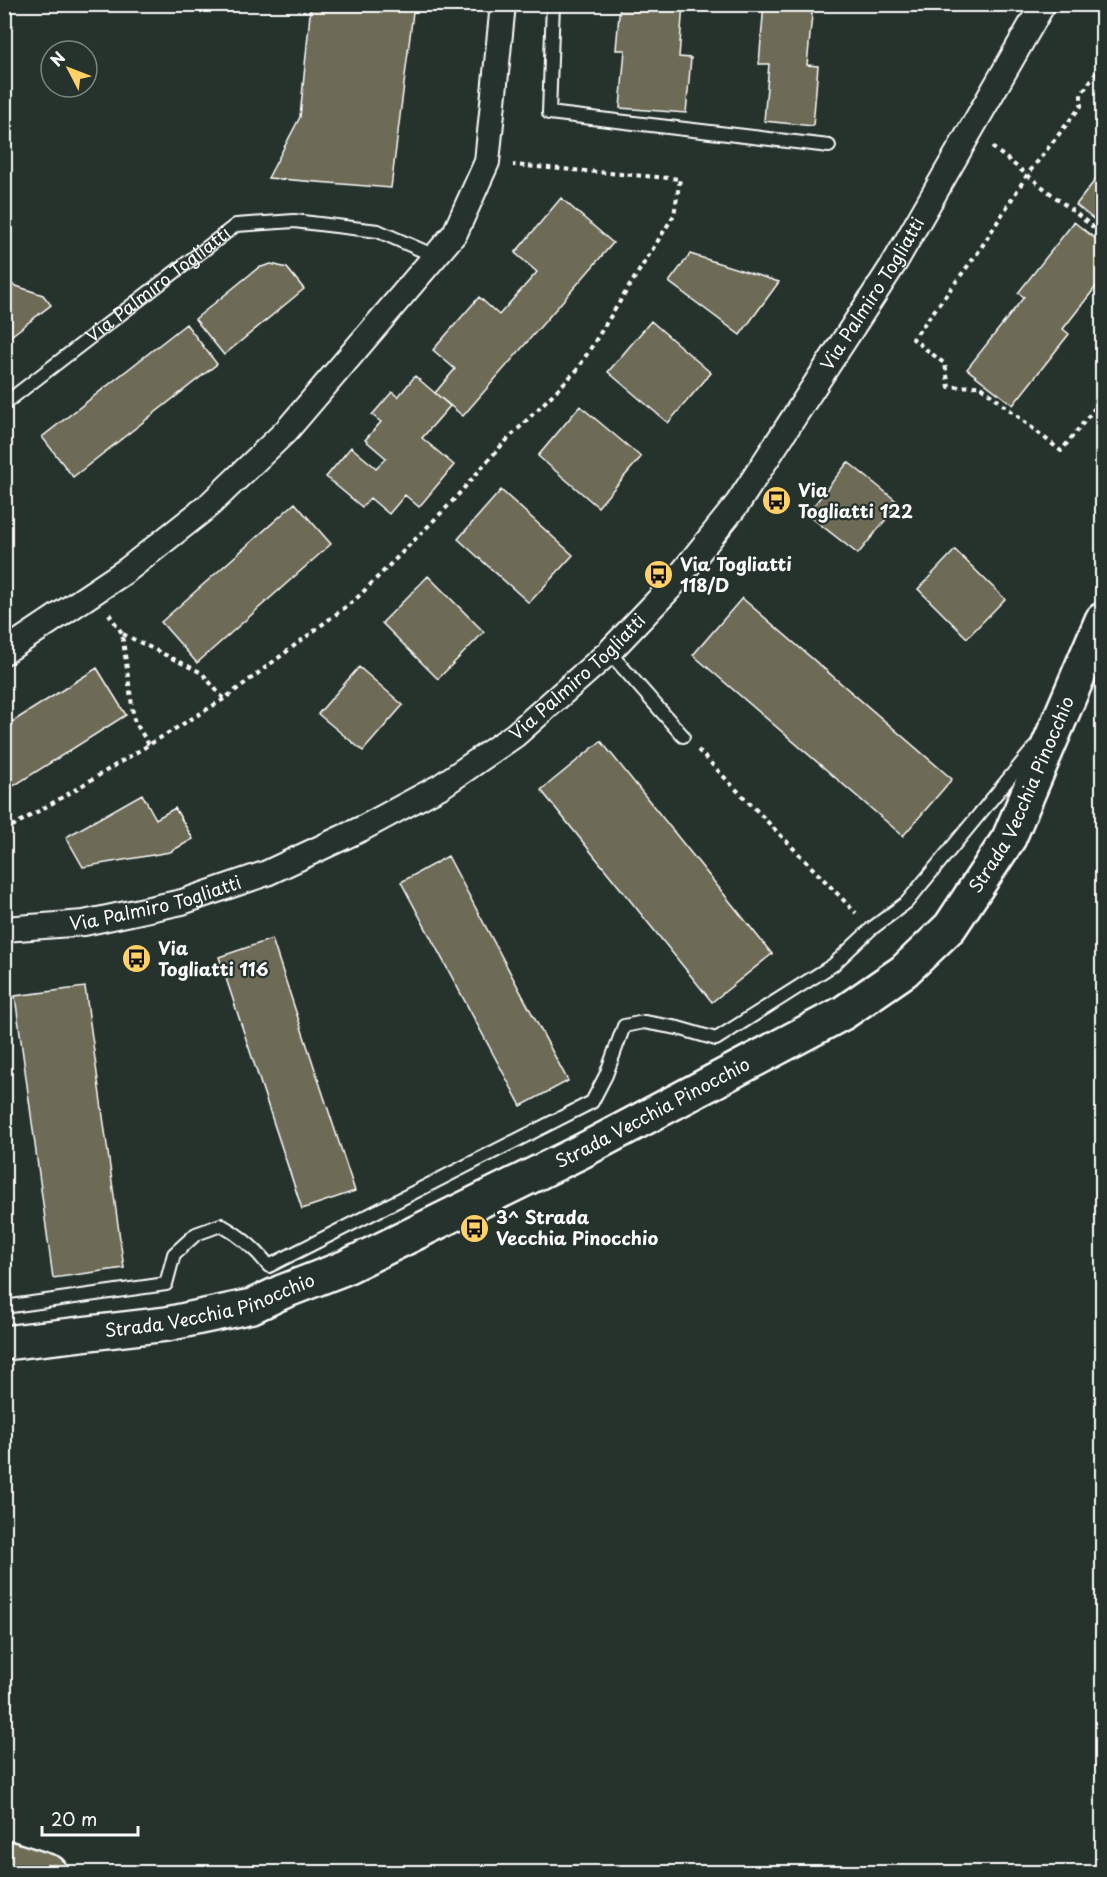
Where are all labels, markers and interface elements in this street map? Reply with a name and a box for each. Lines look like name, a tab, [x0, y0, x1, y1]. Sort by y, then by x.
north arrow	[39, 39, 99, 99]
text: N	[44, 46, 70, 71]
street label: Via Palmiro Togliatti	[813, 212, 930, 375]
street label: Via Palmiro Togliatti	[79, 219, 236, 348]
place label: Via Togliatti 122	[798, 476, 913, 524]
bus stop icon: Via Togliatti 122	[761, 485, 793, 517]
place label: Via Togliatti 118/D	[680, 550, 792, 598]
bus stop icon: Via Togliatti 118/D	[643, 559, 675, 591]
street label: Via Palmiro Togliatti	[503, 607, 651, 746]
street label: Strada Vecchia Pinocchio	[961, 691, 1080, 898]
street label: Via Palmiro Togliatti	[68, 868, 245, 936]
place label: Via Togliatti 116	[158, 934, 269, 982]
bus stop icon: Via Togliatti 116	[121, 943, 153, 975]
street label: Strada Vecchia Pinocchio	[550, 1050, 754, 1174]
place label: 3^ Strada Vecchia Pinocchio	[496, 1203, 658, 1251]
bus stop icon: 3^ Strada Vecchia Pinocchio	[459, 1212, 491, 1244]
street label: Strada Vecchia Pinocchio	[103, 1266, 318, 1343]
scale bar	[42, 1799, 138, 1837]
text: 20 m	[51, 1805, 97, 1832]

